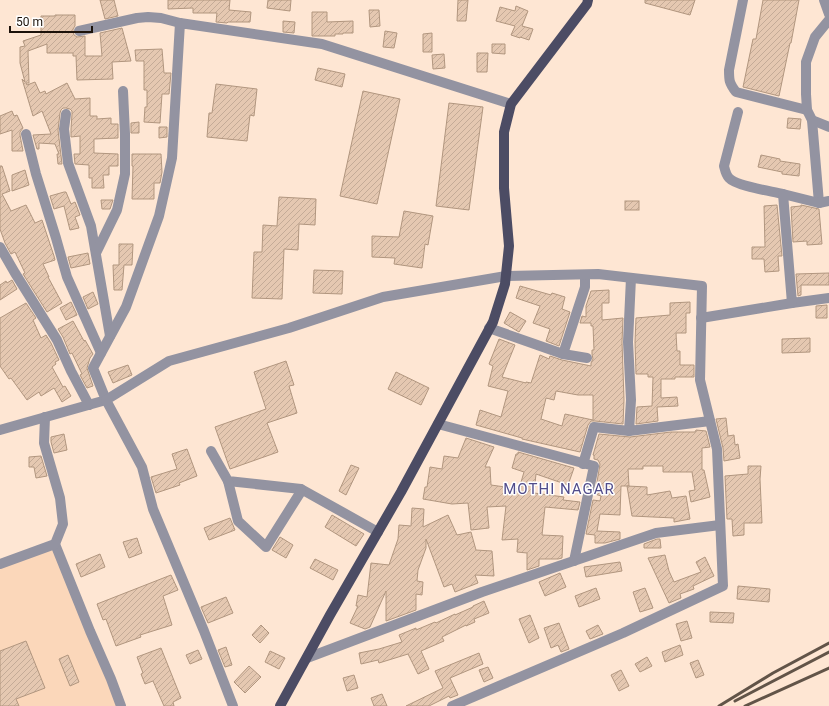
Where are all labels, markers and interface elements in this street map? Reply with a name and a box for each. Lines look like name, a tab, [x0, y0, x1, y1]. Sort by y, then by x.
scale bar	[10, 8, 92, 34]
text: 50 m	[16, 15, 43, 29]
district label: MOTHI NAGAR	[503, 480, 615, 498]

